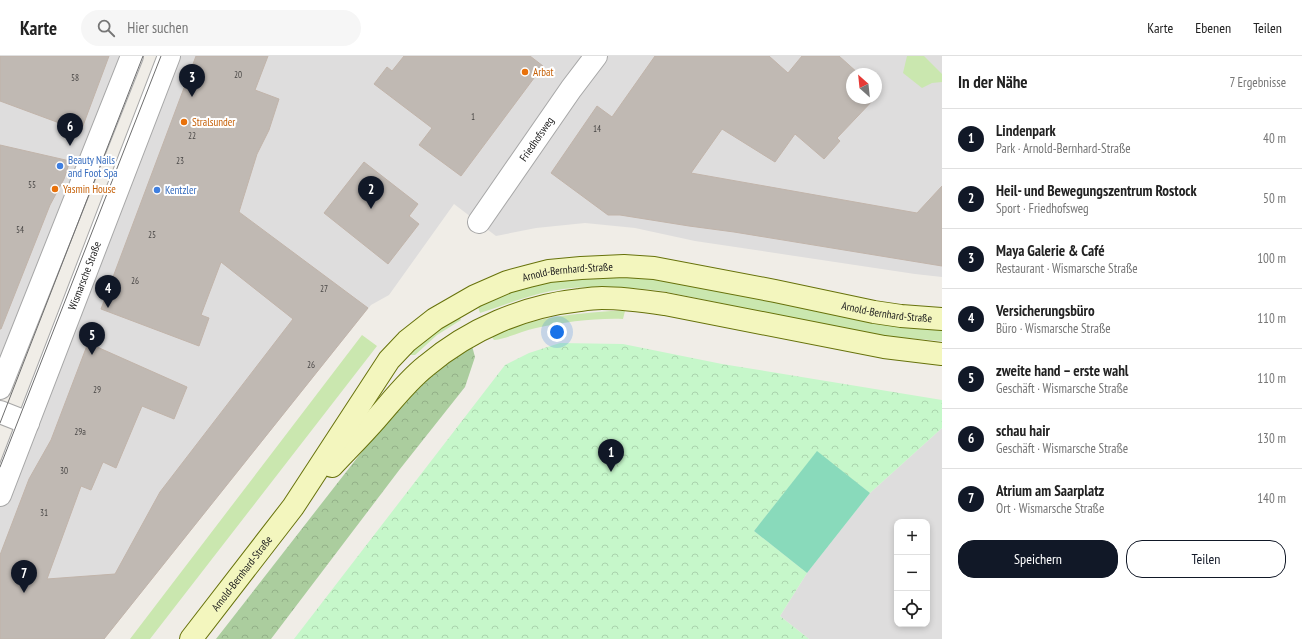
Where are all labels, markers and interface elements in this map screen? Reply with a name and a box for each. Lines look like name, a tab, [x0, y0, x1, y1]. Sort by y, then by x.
search box	[81, 10, 361, 46]
text: Karte	[20, 16, 57, 40]
icon: search	[95, 17, 117, 39]
text: Hier suchen	[127, 18, 188, 37]
text: Karte	[1147, 19, 1173, 37]
text: Ebenen	[1195, 19, 1231, 37]
text: Teilen	[1253, 19, 1282, 37]
pin: 3	[179, 64, 205, 97]
place label: Arbat	[533, 65, 553, 79]
marker: Arbat	[520, 67, 530, 77]
north arrow	[846, 68, 882, 104]
house number: 20	[234, 69, 242, 80]
text: In der Nähe	[958, 71, 1028, 93]
house number: 58	[71, 72, 79, 83]
text: 7 Ergebnisse	[1230, 74, 1286, 91]
house number: 1	[471, 111, 475, 122]
pin: 6	[57, 113, 83, 146]
street label: Friedhofsweg	[516, 114, 557, 164]
place label: Stralsunder	[192, 115, 235, 129]
marker: Stralsunder	[179, 117, 189, 127]
text: Lindenpark	[996, 121, 1056, 140]
house number: 14	[593, 123, 601, 134]
house number: 22	[188, 130, 196, 141]
text: 1	[968, 130, 974, 147]
text: 40 m	[1263, 130, 1286, 147]
text: Park · Arnold-Bernhard-Straße	[996, 140, 1131, 157]
place label: Beauty Nails and Foot Spa	[68, 153, 118, 180]
house number: 23	[176, 155, 184, 166]
marker: Beauty Nails and Foot Spa	[55, 161, 65, 171]
pin: 2	[358, 176, 384, 209]
house number: 55	[28, 179, 36, 190]
text: Heil- und Bewegungszentrum Rostock	[996, 181, 1197, 200]
place label: Yasmin House	[63, 182, 116, 196]
place label: Kentzler	[165, 183, 196, 197]
marker: Yasmin House	[50, 184, 60, 194]
marker: Kentzler	[152, 185, 162, 195]
text: 2	[968, 190, 974, 207]
text: 50 m	[1263, 190, 1286, 207]
text: Sport · Friedhofsweg	[996, 200, 1089, 217]
house number: 54	[16, 224, 24, 235]
house number: 25	[148, 229, 156, 240]
street label: Wismarsche Straße	[65, 239, 104, 312]
text: Maya Galerie & Café	[996, 241, 1105, 260]
text: 3	[968, 250, 974, 267]
text: 100 m	[1257, 250, 1286, 267]
street label: Arnold-Bernhard-Straße	[521, 260, 614, 285]
text: Restaurant · Wismarsche Straße	[996, 260, 1138, 277]
pin: 4	[95, 275, 121, 308]
house number: 26	[131, 275, 139, 286]
house number: 27	[320, 283, 328, 294]
street label: Arnold-Bernhard-Straße	[840, 298, 933, 325]
text: Versicherungsbüro	[996, 301, 1095, 320]
text: 4	[968, 310, 974, 327]
text: 110 m	[1257, 310, 1286, 327]
text: Büro · Wismarsche Straße	[996, 320, 1111, 337]
pin: 5	[79, 322, 105, 355]
your location	[547, 322, 567, 342]
house number: 26	[307, 359, 315, 370]
text: zweite hand – erste wahl	[996, 361, 1129, 380]
text: 5	[968, 370, 974, 387]
text: 110 m	[1257, 370, 1286, 387]
text: Geschäft · Wismarsche Straße	[996, 380, 1128, 397]
house number: 29	[93, 384, 101, 395]
text: schau hair	[996, 421, 1050, 440]
house number: 29a	[74, 426, 86, 437]
text: 6	[968, 430, 974, 447]
text: 130 m	[1257, 430, 1286, 447]
pin: 1	[598, 439, 624, 472]
text: Geschäft · Wismarsche Straße	[996, 440, 1128, 457]
house number: 30	[60, 465, 68, 476]
text: Atrium am Saarplatz	[996, 481, 1104, 500]
text: 7	[968, 490, 974, 507]
text: 140 m	[1257, 490, 1286, 507]
text: Ort · Wismarsche Straße	[996, 500, 1104, 517]
house number: 31	[40, 507, 48, 518]
map controls	[894, 519, 930, 627]
button: +	[894, 519, 930, 555]
street label: Arnold-Bernhard-Straße	[208, 533, 275, 614]
button: Speichern	[958, 540, 1118, 578]
button: Teilen	[1126, 540, 1286, 578]
button: −	[894, 555, 930, 591]
pin: 7	[11, 560, 37, 593]
button: locate	[894, 591, 930, 627]

